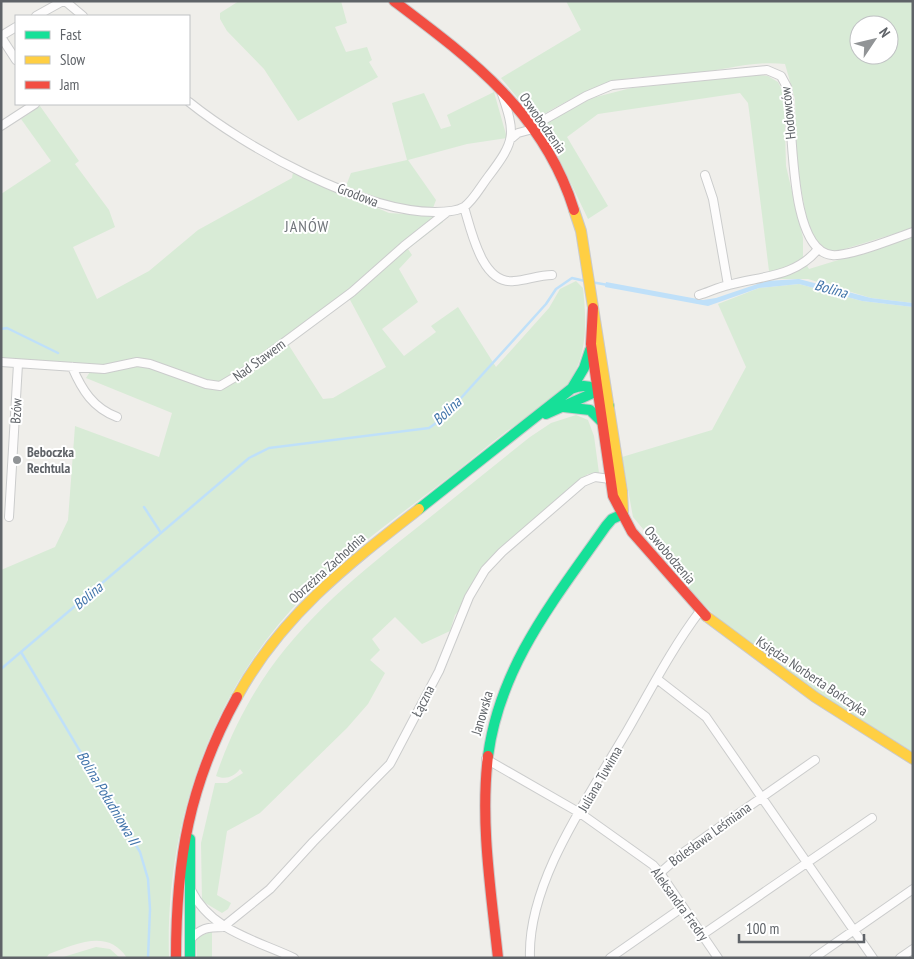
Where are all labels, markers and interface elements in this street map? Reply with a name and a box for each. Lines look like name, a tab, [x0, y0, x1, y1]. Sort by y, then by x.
legend	[15, 15, 190, 105]
north arrow	[849, 15, 899, 65]
text: N	[875, 24, 894, 41]
text: Fast	[60, 25, 81, 44]
text: Slow	[60, 50, 85, 69]
text: Jam	[59, 75, 79, 94]
street label: Hodowców	[776, 85, 800, 140]
street label: Oswobodzenia	[515, 89, 571, 157]
street label: Grodowa	[335, 179, 381, 211]
district label: JANÓW	[284, 216, 329, 236]
water label: Bolina	[813, 275, 851, 302]
street label: Nad Stawem	[229, 335, 289, 385]
water label: Bolina	[428, 392, 466, 429]
street label: Bzów	[6, 397, 26, 424]
place label: Beboczka Rechtula	[27, 443, 74, 477]
marker: Beboczka Rechtula	[11, 454, 23, 466]
street label: Oswobodzenia	[641, 522, 699, 588]
street label: Obrzeżna Zachodnia	[285, 529, 369, 607]
water label: Bolina	[69, 577, 107, 613]
street label: Księdza Norberta Bończyka	[753, 632, 871, 720]
street label: Łączna	[408, 682, 438, 720]
street label: Janowska	[467, 689, 497, 738]
street label: Juliana Tuwima	[573, 743, 626, 816]
water label: Bolina Południowa II	[73, 747, 145, 850]
street label: Bolesława Leśmiana	[665, 798, 755, 870]
street label: Aleksandra Fredry	[647, 864, 713, 945]
scale bar	[739, 912, 864, 944]
text: 100 m	[746, 919, 779, 938]

